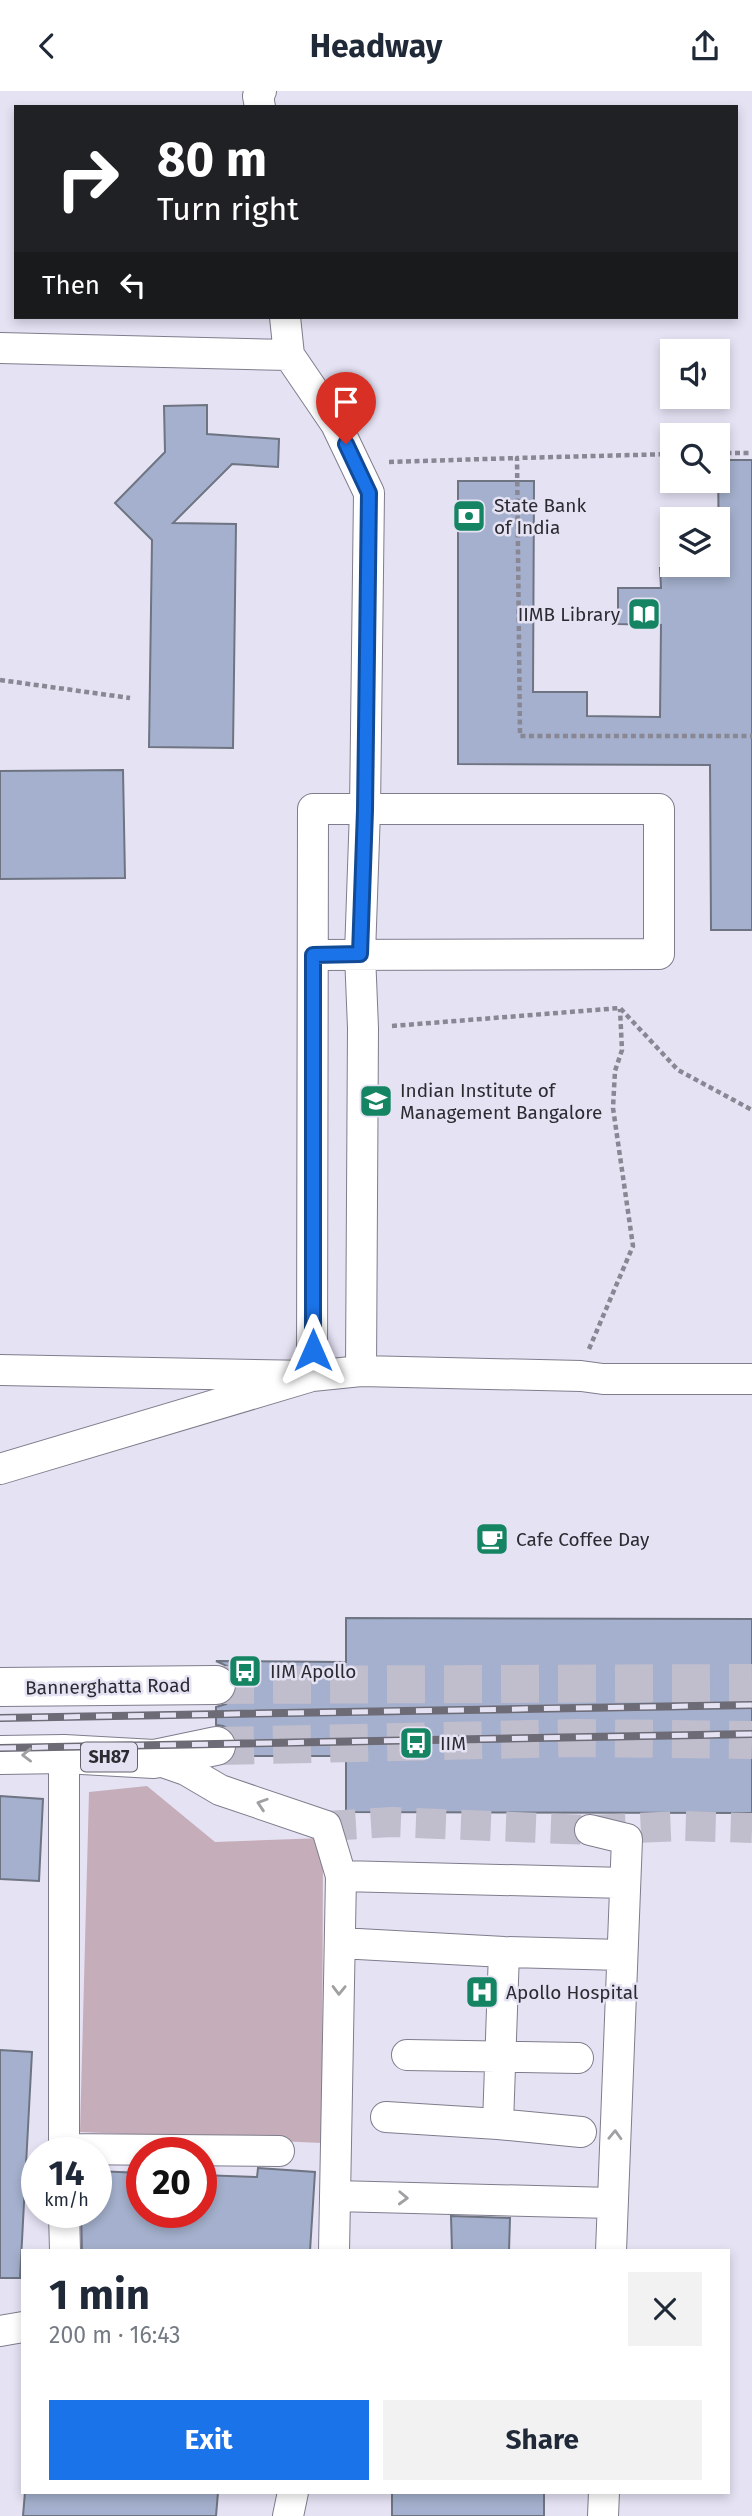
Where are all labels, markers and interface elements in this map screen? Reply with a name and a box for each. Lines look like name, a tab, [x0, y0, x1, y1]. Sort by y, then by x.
icon: back	[28, 27, 66, 65]
text: Headway	[310, 27, 442, 65]
icon: share	[686, 27, 724, 65]
text: 80 m	[157, 130, 267, 189]
icon: right	[42, 133, 133, 224]
text: Turn right	[157, 190, 299, 228]
icon: left	[114, 266, 152, 304]
text: Then	[42, 270, 100, 301]
map controls	[660, 339, 730, 577]
button: sound	[660, 339, 730, 409]
pin	[316, 372, 376, 444]
icon: arrive	[327, 383, 365, 421]
button: search	[660, 423, 730, 493]
place label: State Bank of India	[494, 494, 586, 539]
bank icon: State Bank of India	[450, 497, 488, 535]
button: layers	[660, 507, 730, 577]
library icon: IIMB Library	[625, 595, 663, 633]
place label: IIMB Library	[518, 603, 621, 626]
place label: Indian Institute of Management Bangalore	[400, 1079, 602, 1124]
school or university icon: Indian Institute of Management Bangalore	[357, 1082, 395, 1120]
position arrow	[276, 1313, 350, 1387]
cafe icon: Cafe Coffee Day	[473, 1520, 511, 1558]
place label: Cafe Coffee Day	[516, 1528, 650, 1551]
bus stop icon: IIM Apollo	[226, 1652, 264, 1690]
place label: IIM Apollo	[270, 1660, 356, 1683]
street label: Bannerghatta Road	[25, 1674, 191, 1699]
bus stop icon: IIM	[397, 1724, 435, 1762]
place label: IIM	[440, 1732, 466, 1755]
road number: SH87	[81, 1743, 137, 1771]
one-way arrow	[21, 1747, 32, 1762]
one-way arrow	[256, 1798, 269, 1812]
hospital icon: Apollo Hospital	[463, 1973, 501, 2011]
place label: Apollo Hospital	[506, 1981, 639, 2004]
one-way arrow	[331, 1986, 347, 1996]
one-way arrow	[607, 2129, 622, 2140]
speed limit sign: 20	[126, 2137, 217, 2228]
text: 14	[48, 2152, 85, 2194]
text: km/h	[44, 2189, 89, 2211]
one-way arrow	[398, 2190, 409, 2205]
text: 1 min	[49, 2270, 150, 2320]
button: close	[628, 2272, 702, 2346]
text: 200 m · 16:43	[49, 2321, 181, 2349]
button: Exit	[49, 2400, 369, 2480]
button: Share	[383, 2400, 702, 2480]

